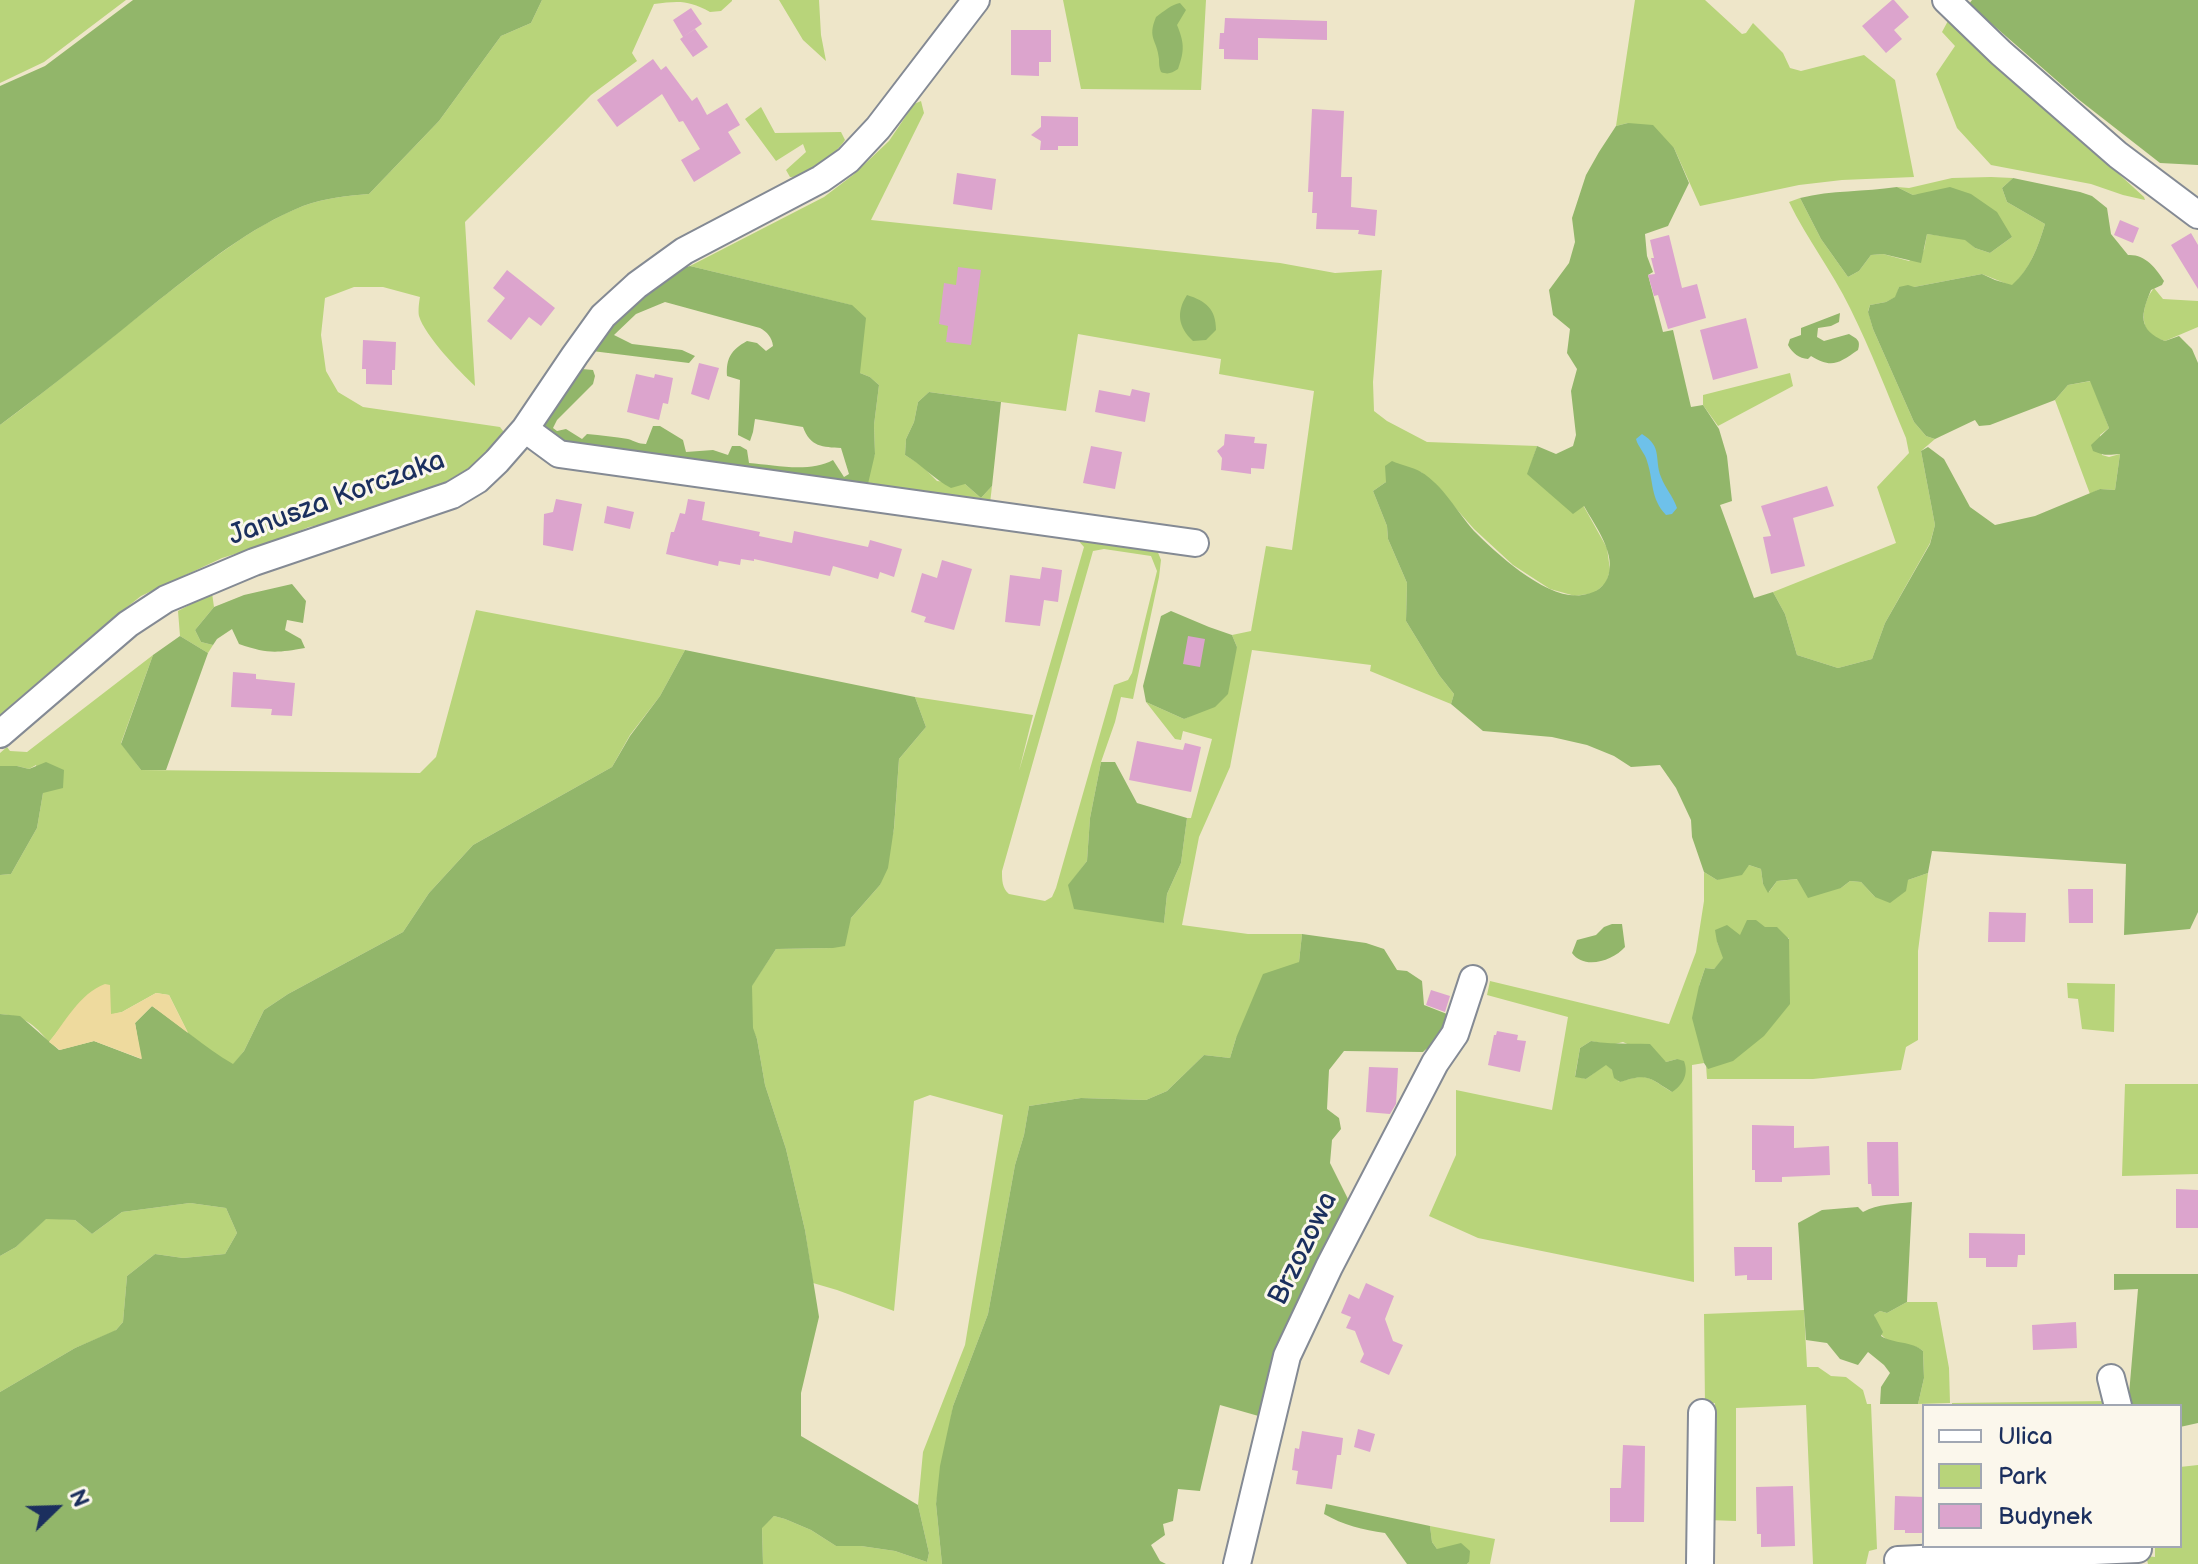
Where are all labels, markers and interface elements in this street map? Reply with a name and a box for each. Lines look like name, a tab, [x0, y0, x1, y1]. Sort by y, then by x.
street label: Janusza Korczaka	[224, 444, 450, 554]
street label: Brzozowa	[1262, 1187, 1346, 1311]
legend	[1922, 1404, 2182, 1548]
text: Ulica	[1998, 1422, 2053, 1451]
text: Park	[1998, 1462, 2046, 1491]
north arrow	[16, 1468, 96, 1548]
text: N	[63, 1486, 94, 1511]
text: Budynek	[1998, 1502, 2092, 1531]

